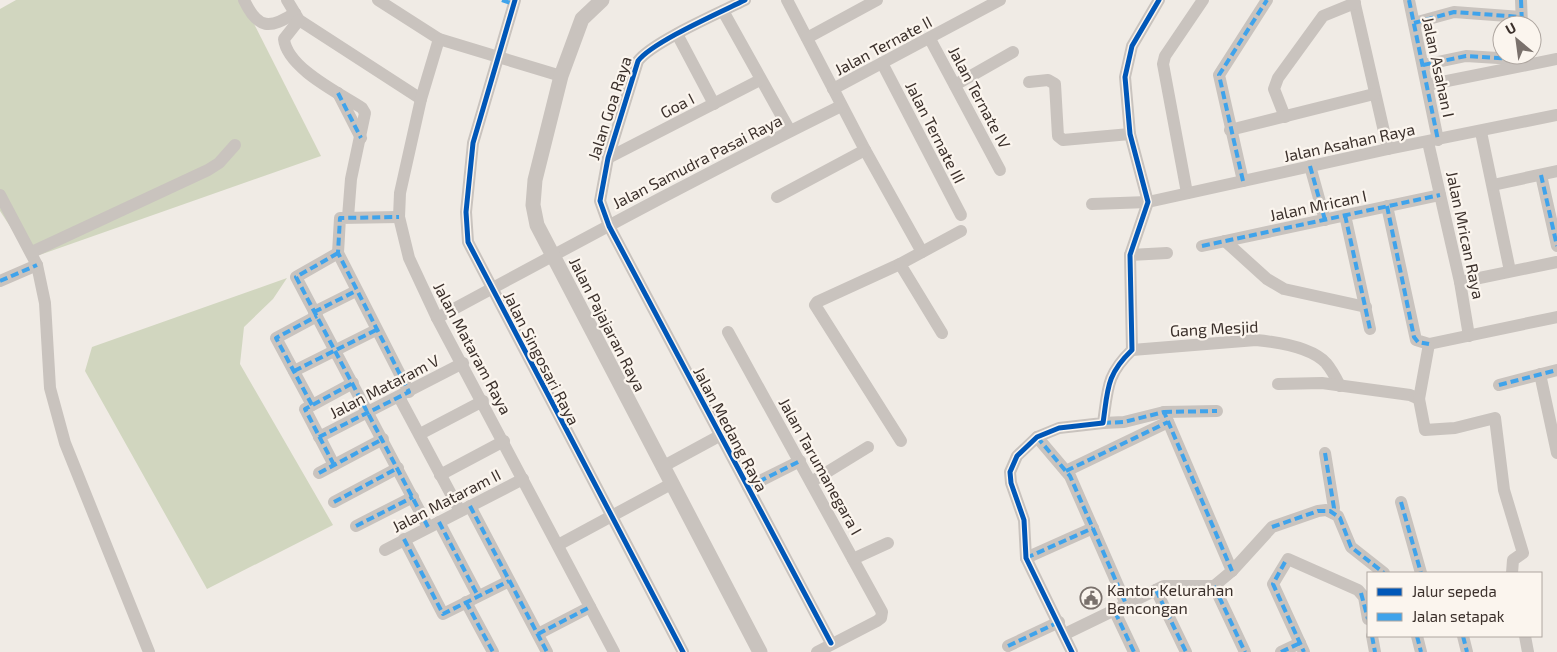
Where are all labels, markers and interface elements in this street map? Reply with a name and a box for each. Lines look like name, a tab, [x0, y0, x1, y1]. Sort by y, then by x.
street label: Jalan Ternate II	[831, 11, 935, 79]
street label: Jalan Asahan I	[1419, 15, 1459, 119]
north arrow	[1492, 15, 1542, 65]
text: U	[1502, 18, 1519, 38]
street label: Jalan Ternate IV	[945, 43, 1015, 152]
street label: Jalan Goa Raya	[583, 54, 635, 162]
street label: Jalan Ternate III	[902, 78, 970, 186]
street label: Goa I	[657, 88, 697, 122]
street label: Jalan Samudra Pasai Raya	[609, 110, 785, 212]
street label: Jalan Asahan Raya	[1282, 119, 1416, 165]
street label: Jalan Mrican Raya	[1443, 169, 1489, 301]
street label: Jalan Mrican I	[1268, 185, 1368, 225]
street label: Jalan Pajajaran Raya	[565, 254, 650, 395]
street label: Jalan Mataram Raya	[430, 279, 516, 417]
street label: Jalan Singosari Raya	[500, 288, 584, 428]
street label: Gang Mesjid	[1169, 316, 1259, 341]
street label: Jalan Mataram V	[326, 350, 442, 422]
street label: Jalan Medang Raya	[690, 363, 772, 495]
street label: Jalan Tarumanegara I	[775, 394, 867, 538]
street label: Jalan Mataram II	[388, 464, 504, 536]
legend	[1367, 572, 1542, 637]
place label: Kantor Kelurahan Bencongan	[1107, 580, 1234, 617]
text: Jalur sepeda	[1412, 582, 1497, 600]
public building icon: Kantor Kelurahan Bencongan	[1079, 586, 1103, 610]
text: Jalan setapak	[1412, 607, 1505, 625]

